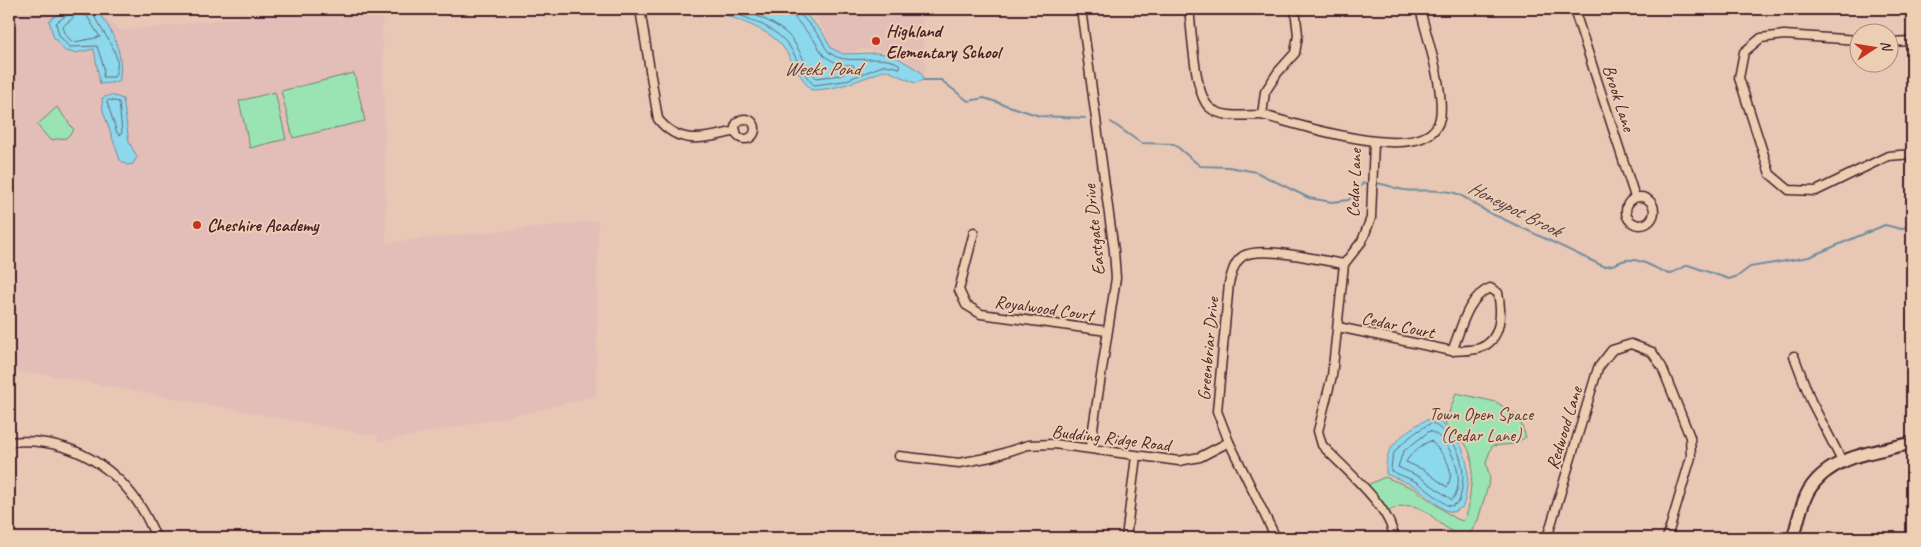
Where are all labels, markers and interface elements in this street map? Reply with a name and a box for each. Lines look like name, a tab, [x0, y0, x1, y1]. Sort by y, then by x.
place label: Highland Elementary School	[886, 20, 1004, 63]
north arrow	[1848, 22, 1898, 72]
marker: Highland Elementary School	[870, 35, 882, 47]
text: N	[1877, 39, 1896, 54]
water label: Weeks Pond	[784, 57, 865, 81]
street label: Brook Lane	[1598, 62, 1640, 135]
street label: Cedar Lane	[1342, 147, 1366, 218]
water label: Honeypot Brook	[1464, 175, 1568, 244]
street label: Eastgate Drive	[1078, 182, 1110, 277]
place label: Cheshire Academy	[207, 214, 320, 236]
marker: Cheshire Academy	[191, 219, 203, 231]
street label: Royalwood Court	[993, 290, 1098, 326]
street label: Greenbriar Drive	[1193, 295, 1224, 402]
street label: Cedar Court	[1360, 307, 1438, 344]
street label: Redwood Lane	[1541, 383, 1587, 472]
park label: Town Open Space (Cedar Lane)	[1429, 403, 1534, 446]
street label: Budding Ridge Road	[1051, 420, 1174, 457]

